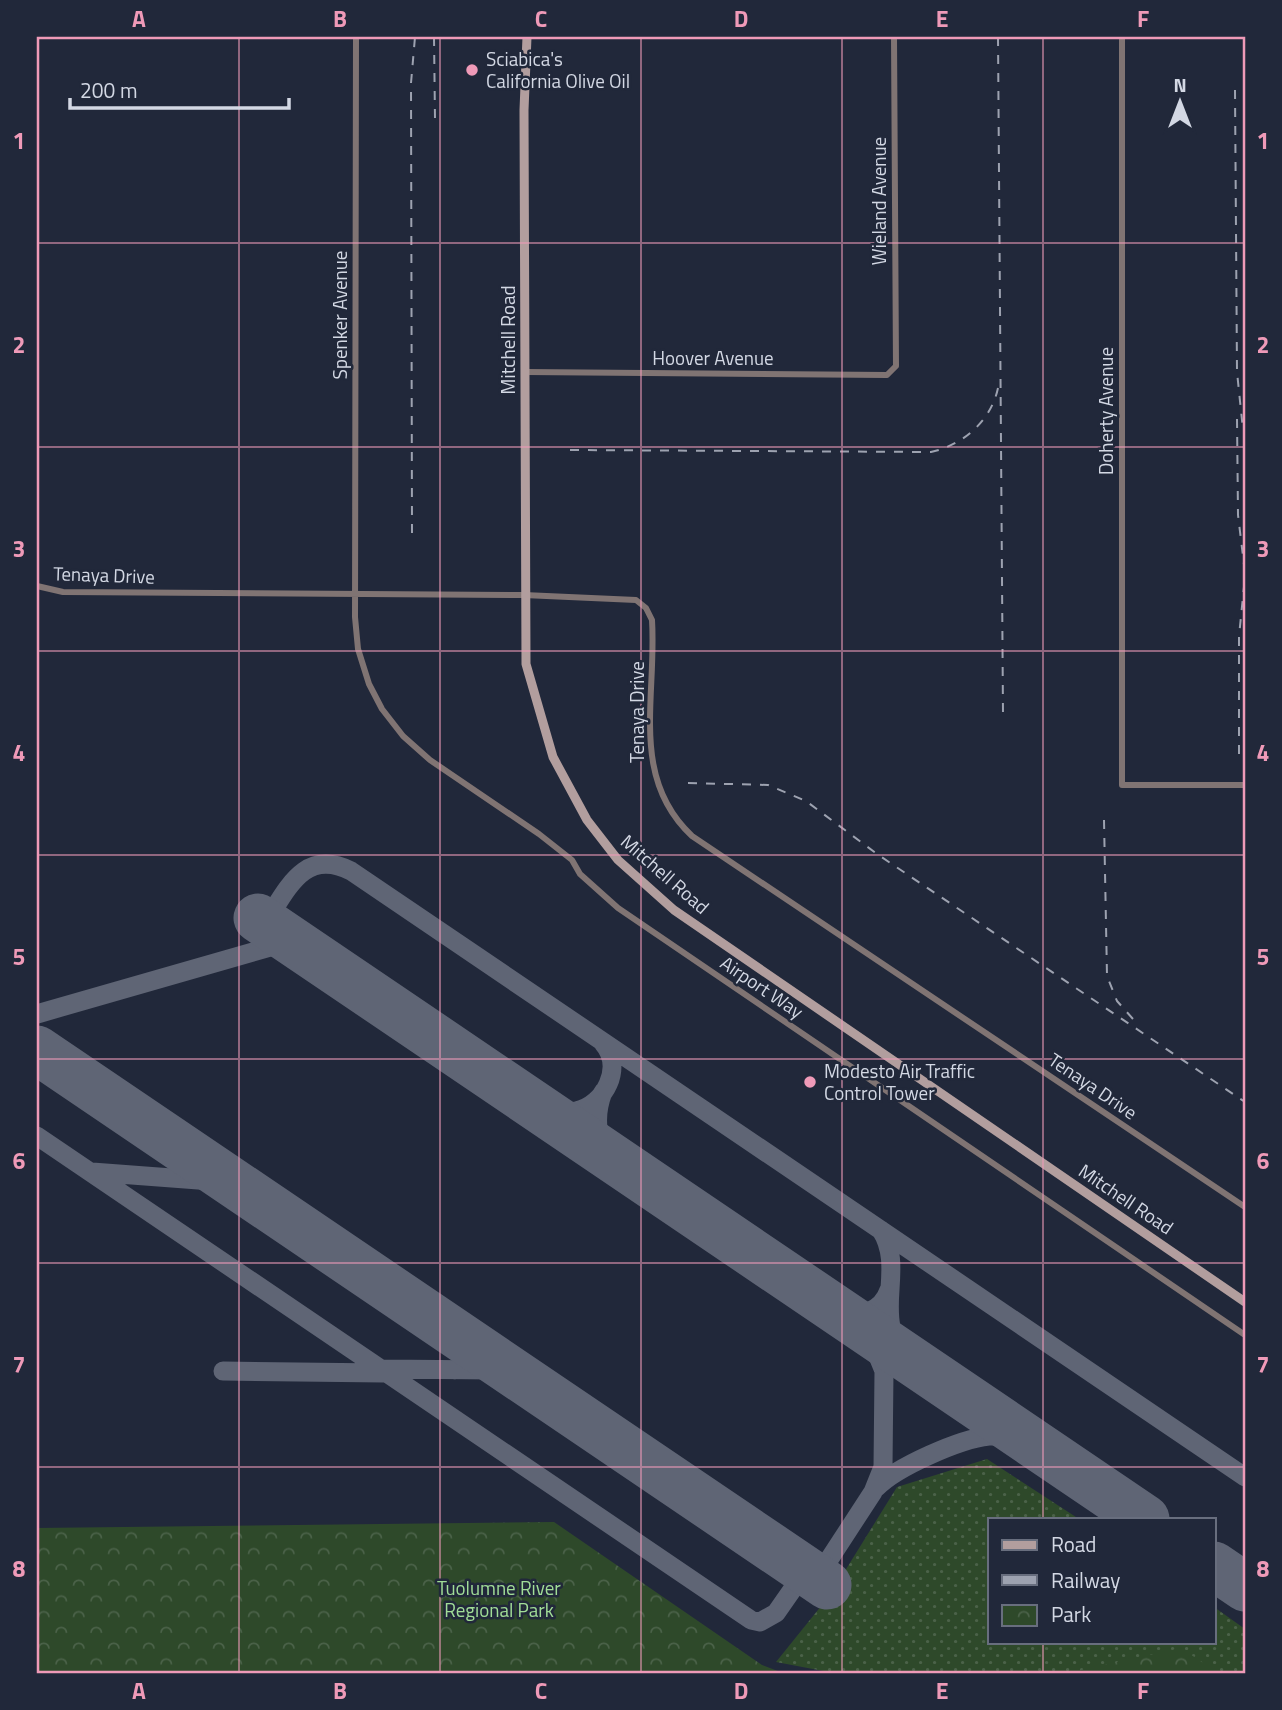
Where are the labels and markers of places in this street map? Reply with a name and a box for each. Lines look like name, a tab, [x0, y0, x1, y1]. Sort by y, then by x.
place label: Sciabica's California Olive Oil	[486, 44, 630, 95]
marker: Sciabica's California Olive Oil	[464, 62, 480, 78]
place label: Modesto Air Traffic Control Tower	[824, 1056, 975, 1107]
marker: Modesto Air Traffic Control Tower	[802, 1074, 818, 1090]

